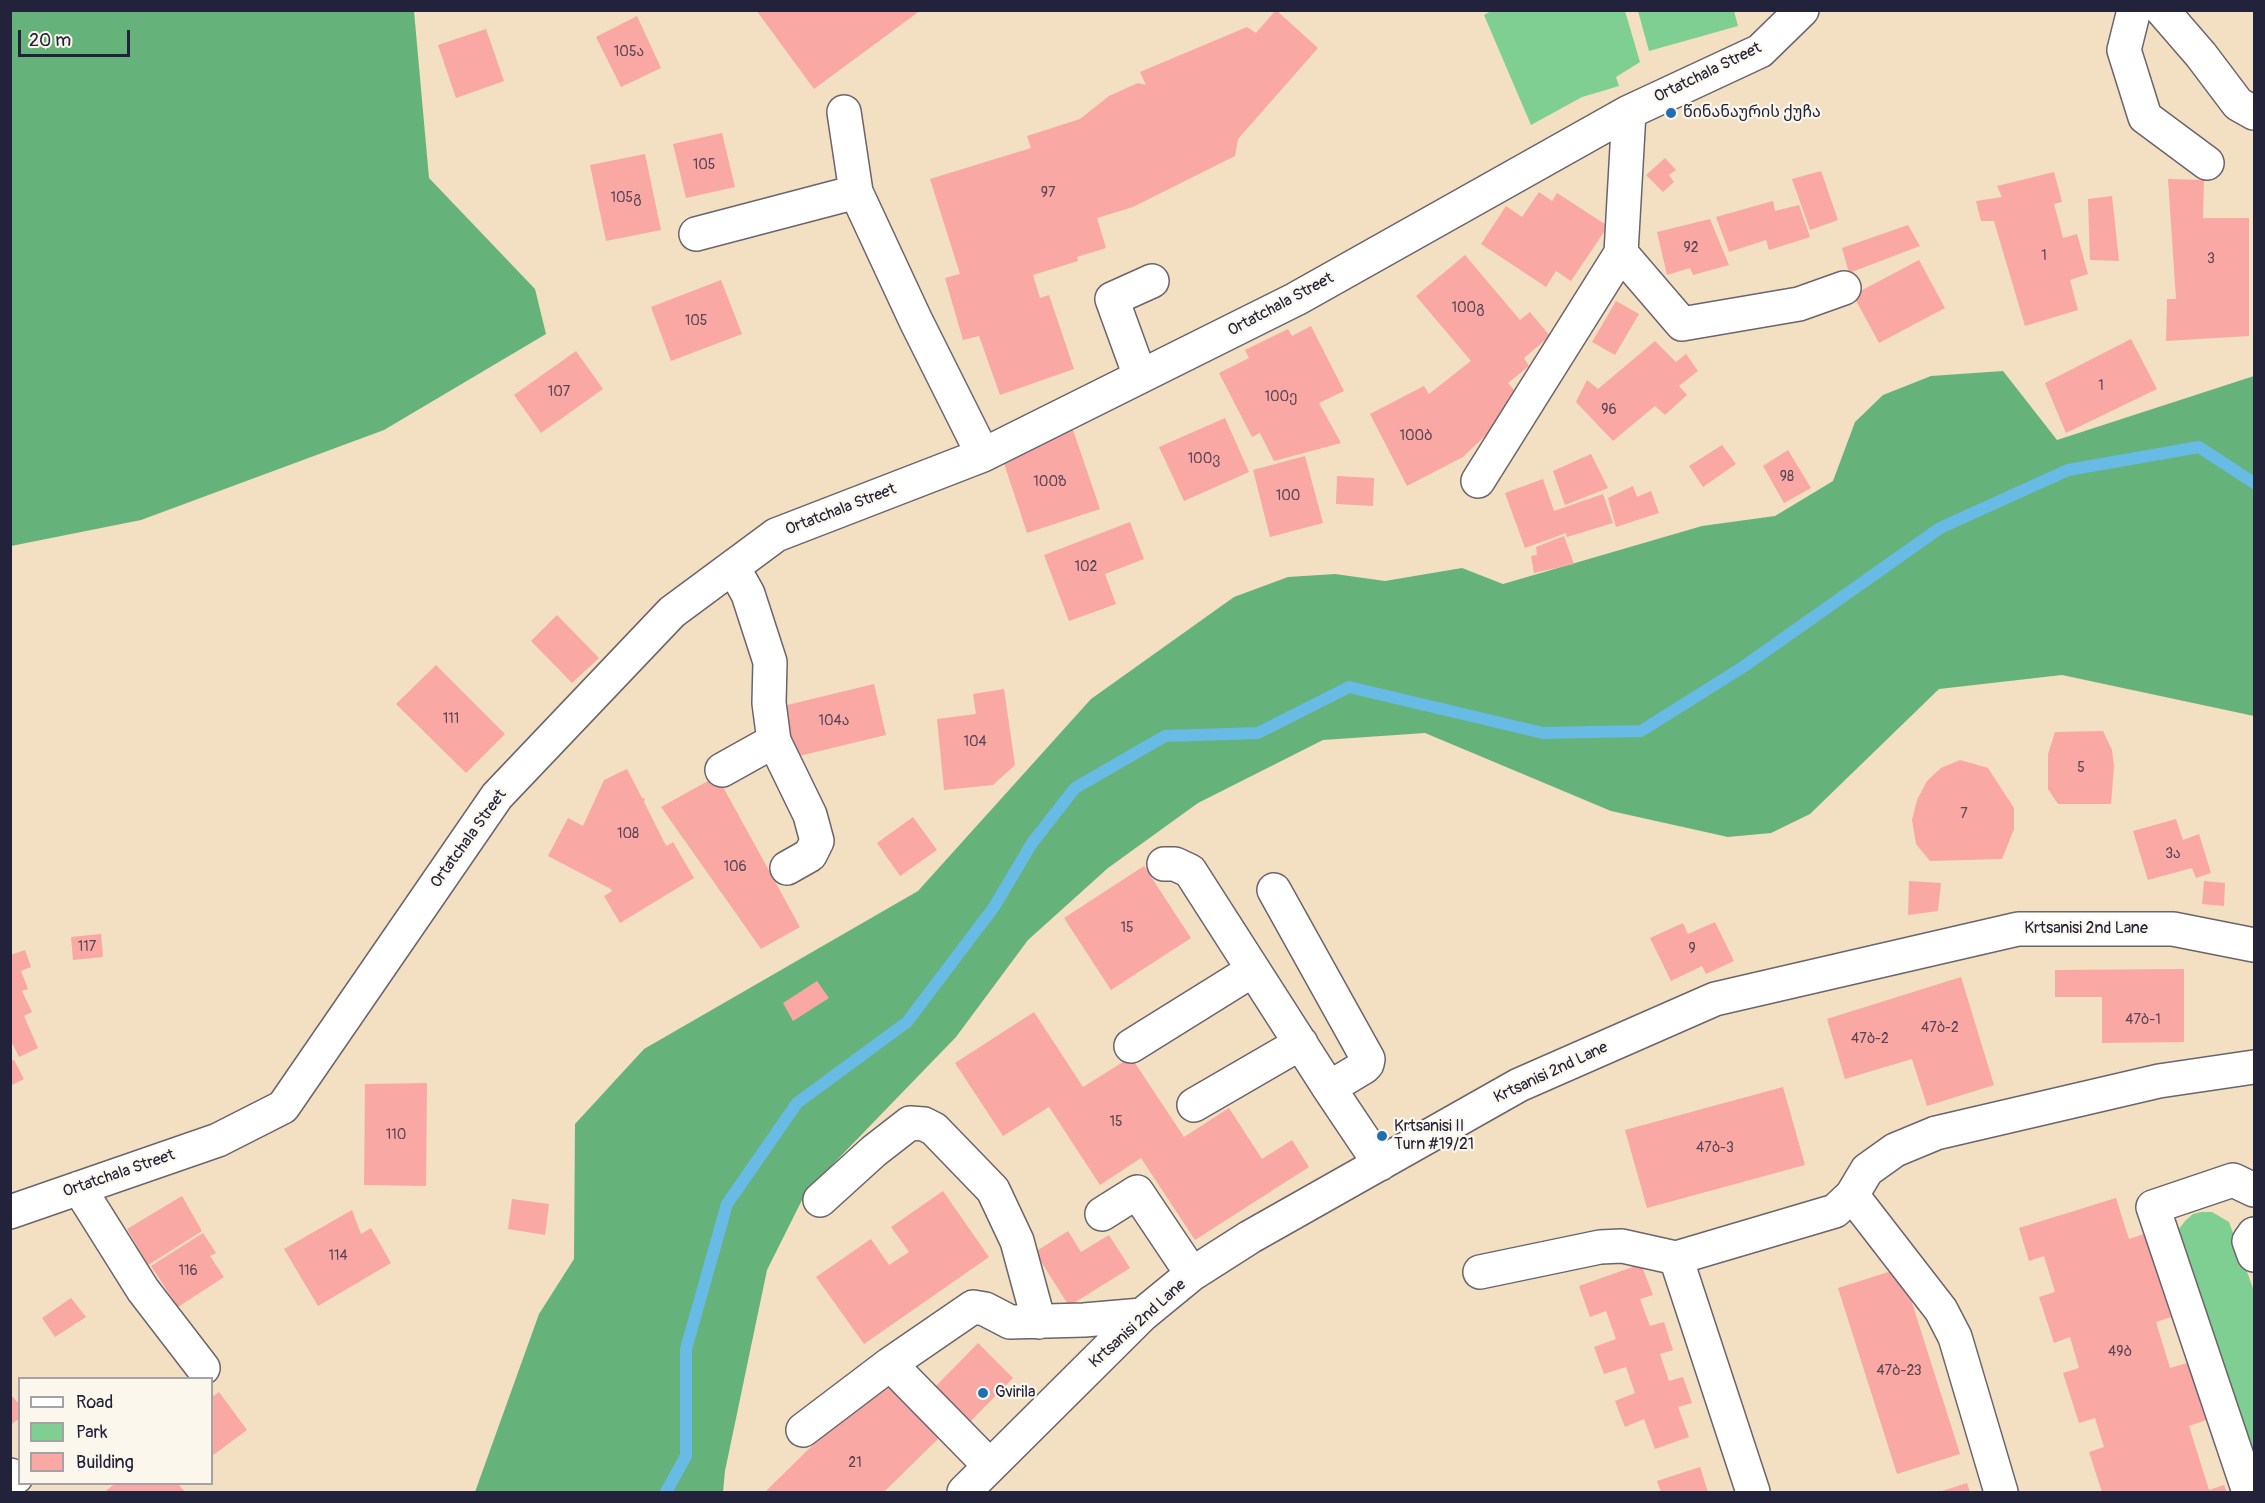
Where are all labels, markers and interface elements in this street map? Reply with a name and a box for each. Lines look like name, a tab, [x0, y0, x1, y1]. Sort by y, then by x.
scale bar	[21, 18, 134, 56]
text: 20 m	[29, 29, 71, 52]
street label: Ortatchala Street	[1651, 39, 1765, 107]
house number: 105ა	[614, 44, 644, 60]
place label: წინანაურის ქუჩა	[1683, 103, 1821, 123]
marker: წინანაურის ქუჩა	[1664, 106, 1678, 120]
house number: 105	[693, 157, 715, 173]
house number: 97	[1041, 185, 1055, 201]
house number: 105გ	[611, 190, 641, 206]
house number: 92	[1683, 240, 1699, 256]
house number: 1	[2041, 248, 2047, 264]
house number: 3	[2207, 251, 2215, 267]
street label: Ortatchala Street	[1225, 269, 1337, 341]
house number: 100გ	[1452, 300, 1484, 316]
house number: 105	[685, 313, 707, 329]
house number: 1	[2098, 378, 2104, 394]
house number: 107	[548, 384, 570, 400]
house number: 100ე	[1265, 389, 1297, 405]
house number: 96	[1601, 402, 1617, 418]
house number: 100ბ	[1399, 428, 1433, 444]
house number: 100ვ	[1188, 451, 1220, 467]
house number: 98	[1780, 469, 1794, 485]
house number: 100ზ	[1033, 474, 1067, 490]
street label: Ortatchala Street	[783, 480, 899, 540]
house number: 100	[1276, 488, 1300, 504]
house number: 102	[1075, 559, 1097, 575]
house number: 111	[443, 711, 459, 727]
house number: 104ა	[819, 713, 849, 729]
house number: 104	[963, 734, 987, 750]
house number: 5	[2077, 760, 2085, 776]
street label: Ortatchala Street	[427, 786, 511, 892]
house number: 7	[1960, 806, 1968, 822]
house number: 108	[617, 826, 639, 842]
house number: 3ა	[2165, 846, 2181, 862]
house number: 106	[723, 859, 747, 875]
street label: Krtsanisi 2nd Lane	[2024, 919, 2148, 939]
house number: 15	[1120, 920, 1134, 936]
house number: 117	[78, 939, 96, 955]
house number: 9	[1688, 941, 1696, 957]
house number: 47ბ-1	[2125, 1012, 2161, 1028]
house number: 47ბ-2	[1921, 1020, 1959, 1036]
house number: 47ბ-2	[1851, 1031, 1889, 1047]
street label: Krtsanisi 2nd Lane	[1491, 1038, 1611, 1108]
house number: 15	[1109, 1114, 1123, 1130]
place label: Krtsanisi II Turn #19/21	[1394, 1117, 1474, 1155]
house number: 110	[386, 1127, 406, 1143]
marker: Krtsanisi II Turn #19/21	[1375, 1129, 1389, 1143]
house number: 47ბ-3	[1696, 1140, 1734, 1156]
street label: Ortatchala Street	[61, 1146, 177, 1202]
house number: 114	[328, 1248, 348, 1264]
house number: 116	[178, 1263, 198, 1279]
street label: Krtsanisi 2nd Lane	[1086, 1276, 1190, 1372]
house number: 49ბ	[2108, 1344, 2132, 1360]
house number: 47ბ-23	[1876, 1363, 1922, 1379]
legend	[18, 1377, 213, 1485]
place label: Gvirila	[995, 1383, 1035, 1403]
marker: Gvirila	[976, 1386, 990, 1400]
text: Road	[76, 1391, 113, 1414]
text: Park	[76, 1421, 108, 1444]
text: Building	[76, 1451, 134, 1474]
house number: 21	[848, 1455, 862, 1471]

